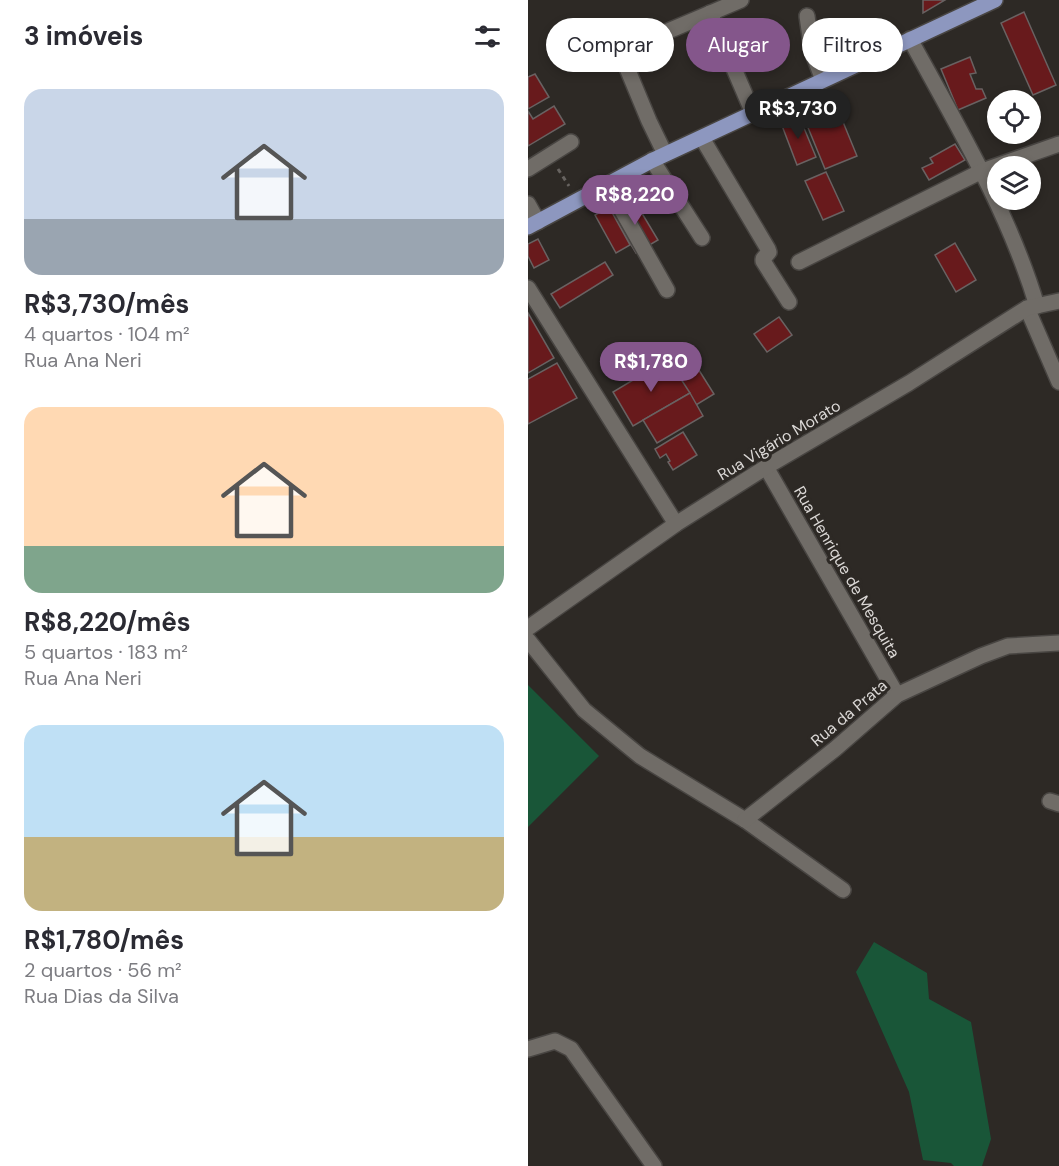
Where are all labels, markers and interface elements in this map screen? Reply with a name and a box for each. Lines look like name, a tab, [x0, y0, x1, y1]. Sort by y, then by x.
chip: Comprar	[546, 18, 674, 72]
chip: Alugar	[686, 18, 790, 72]
chip: Filtros	[802, 18, 903, 72]
text: 3 imóveis	[24, 19, 143, 53]
icon: filters	[471, 20, 504, 53]
pin: R$3,730	[743, 89, 853, 140]
map controls	[987, 90, 1041, 210]
button: locate	[987, 90, 1041, 144]
text: R$3,730	[759, 95, 837, 121]
icon: home	[210, 128, 318, 236]
button: layers	[987, 156, 1041, 210]
pin: R$8,220	[580, 175, 690, 226]
text: R$8,220	[595, 181, 675, 207]
text: R$3,730/mês	[24, 287, 189, 321]
text: 4 quartos · 104 m²	[24, 321, 190, 347]
pin: R$1,780	[596, 342, 706, 393]
text: Rua Ana Neri	[24, 347, 142, 373]
text: R$1,780	[614, 348, 688, 374]
street label: Rua Vigário Morato	[714, 395, 844, 485]
icon: home	[210, 446, 318, 554]
street label: Rua Henrique de Mesquita	[789, 482, 905, 662]
text: R$8,220/mês	[24, 605, 191, 639]
text: 5 quartos · 183 m²	[24, 639, 188, 665]
text: Rua Ana Neri	[24, 665, 142, 691]
street label: Rua da Prata	[807, 675, 891, 751]
icon: home	[210, 764, 318, 872]
text: R$1,780/mês	[24, 923, 184, 957]
text: 2 quartos · 56 m²	[24, 957, 182, 983]
text: Rua Dias da Silva	[24, 983, 179, 1009]

